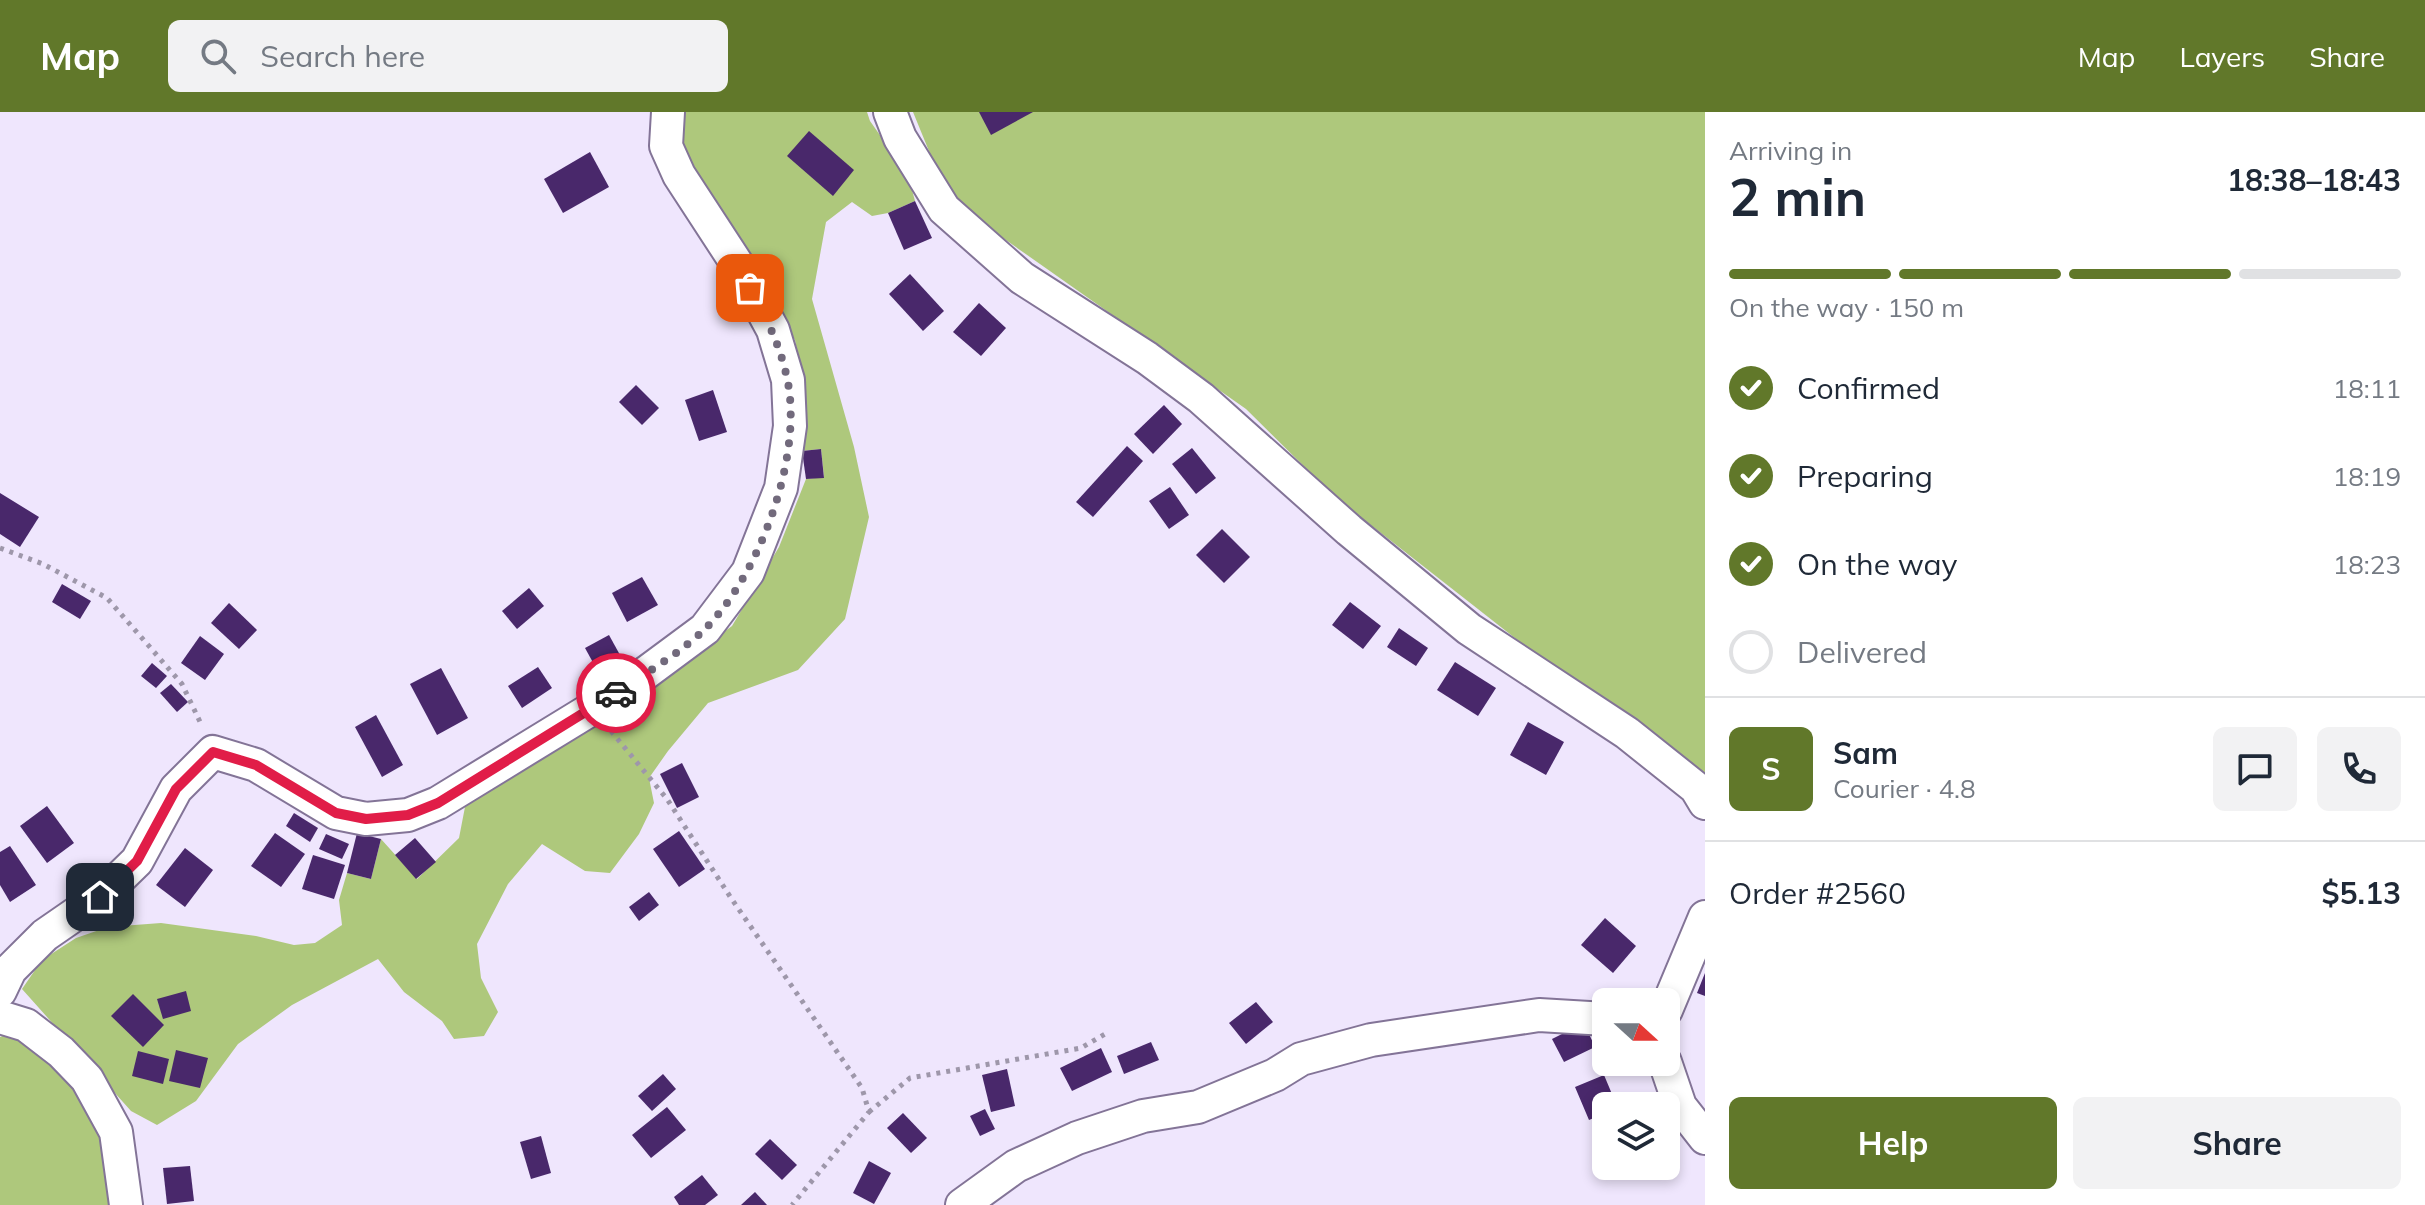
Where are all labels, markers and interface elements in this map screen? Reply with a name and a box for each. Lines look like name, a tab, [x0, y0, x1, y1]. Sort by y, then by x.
search box	[168, 20, 728, 92]
text: Map	[40, 32, 120, 80]
icon: search	[196, 34, 240, 78]
text: Search here	[260, 37, 425, 75]
text: Map	[2078, 39, 2135, 74]
text: Layers	[2179, 39, 2265, 74]
text: Share	[2309, 39, 2385, 74]
text: Arriving in	[1729, 134, 1852, 167]
text: 18:38–18:43	[2227, 161, 2401, 199]
text: 2 min	[1729, 164, 1866, 229]
pin	[716, 254, 784, 322]
icon: bag	[728, 266, 772, 310]
text: On the way · 150 m	[1729, 291, 1964, 324]
icon: check	[1729, 366, 1773, 410]
text: Confirmed	[1797, 369, 1940, 407]
text: 18:11	[2333, 372, 2401, 405]
icon: check	[1729, 454, 1773, 498]
text: Preparing	[1797, 457, 1933, 495]
text: 18:19	[2333, 460, 2401, 493]
icon: check	[1729, 542, 1773, 586]
text: On the way	[1797, 545, 1957, 583]
text: 18:23	[2333, 548, 2401, 581]
text: Delivered	[1797, 633, 1927, 671]
courier	[576, 653, 656, 733]
icon: car	[594, 671, 638, 715]
button: chat	[2213, 727, 2297, 811]
button: phone	[2317, 727, 2401, 811]
text: Sam	[1833, 734, 1898, 772]
text: S	[1761, 750, 1781, 788]
text: Courier · 4.8	[1833, 772, 1976, 805]
pin	[66, 863, 134, 931]
text: Order #2560	[1729, 874, 1906, 912]
text: $5.13	[2322, 874, 2401, 912]
icon: home	[78, 875, 122, 919]
north arrow	[1592, 988, 1680, 1076]
map controls	[1592, 988, 1680, 1180]
button: layers	[1592, 1092, 1680, 1180]
button: Help	[1729, 1097, 2057, 1189]
button: Share	[2073, 1097, 2401, 1189]

